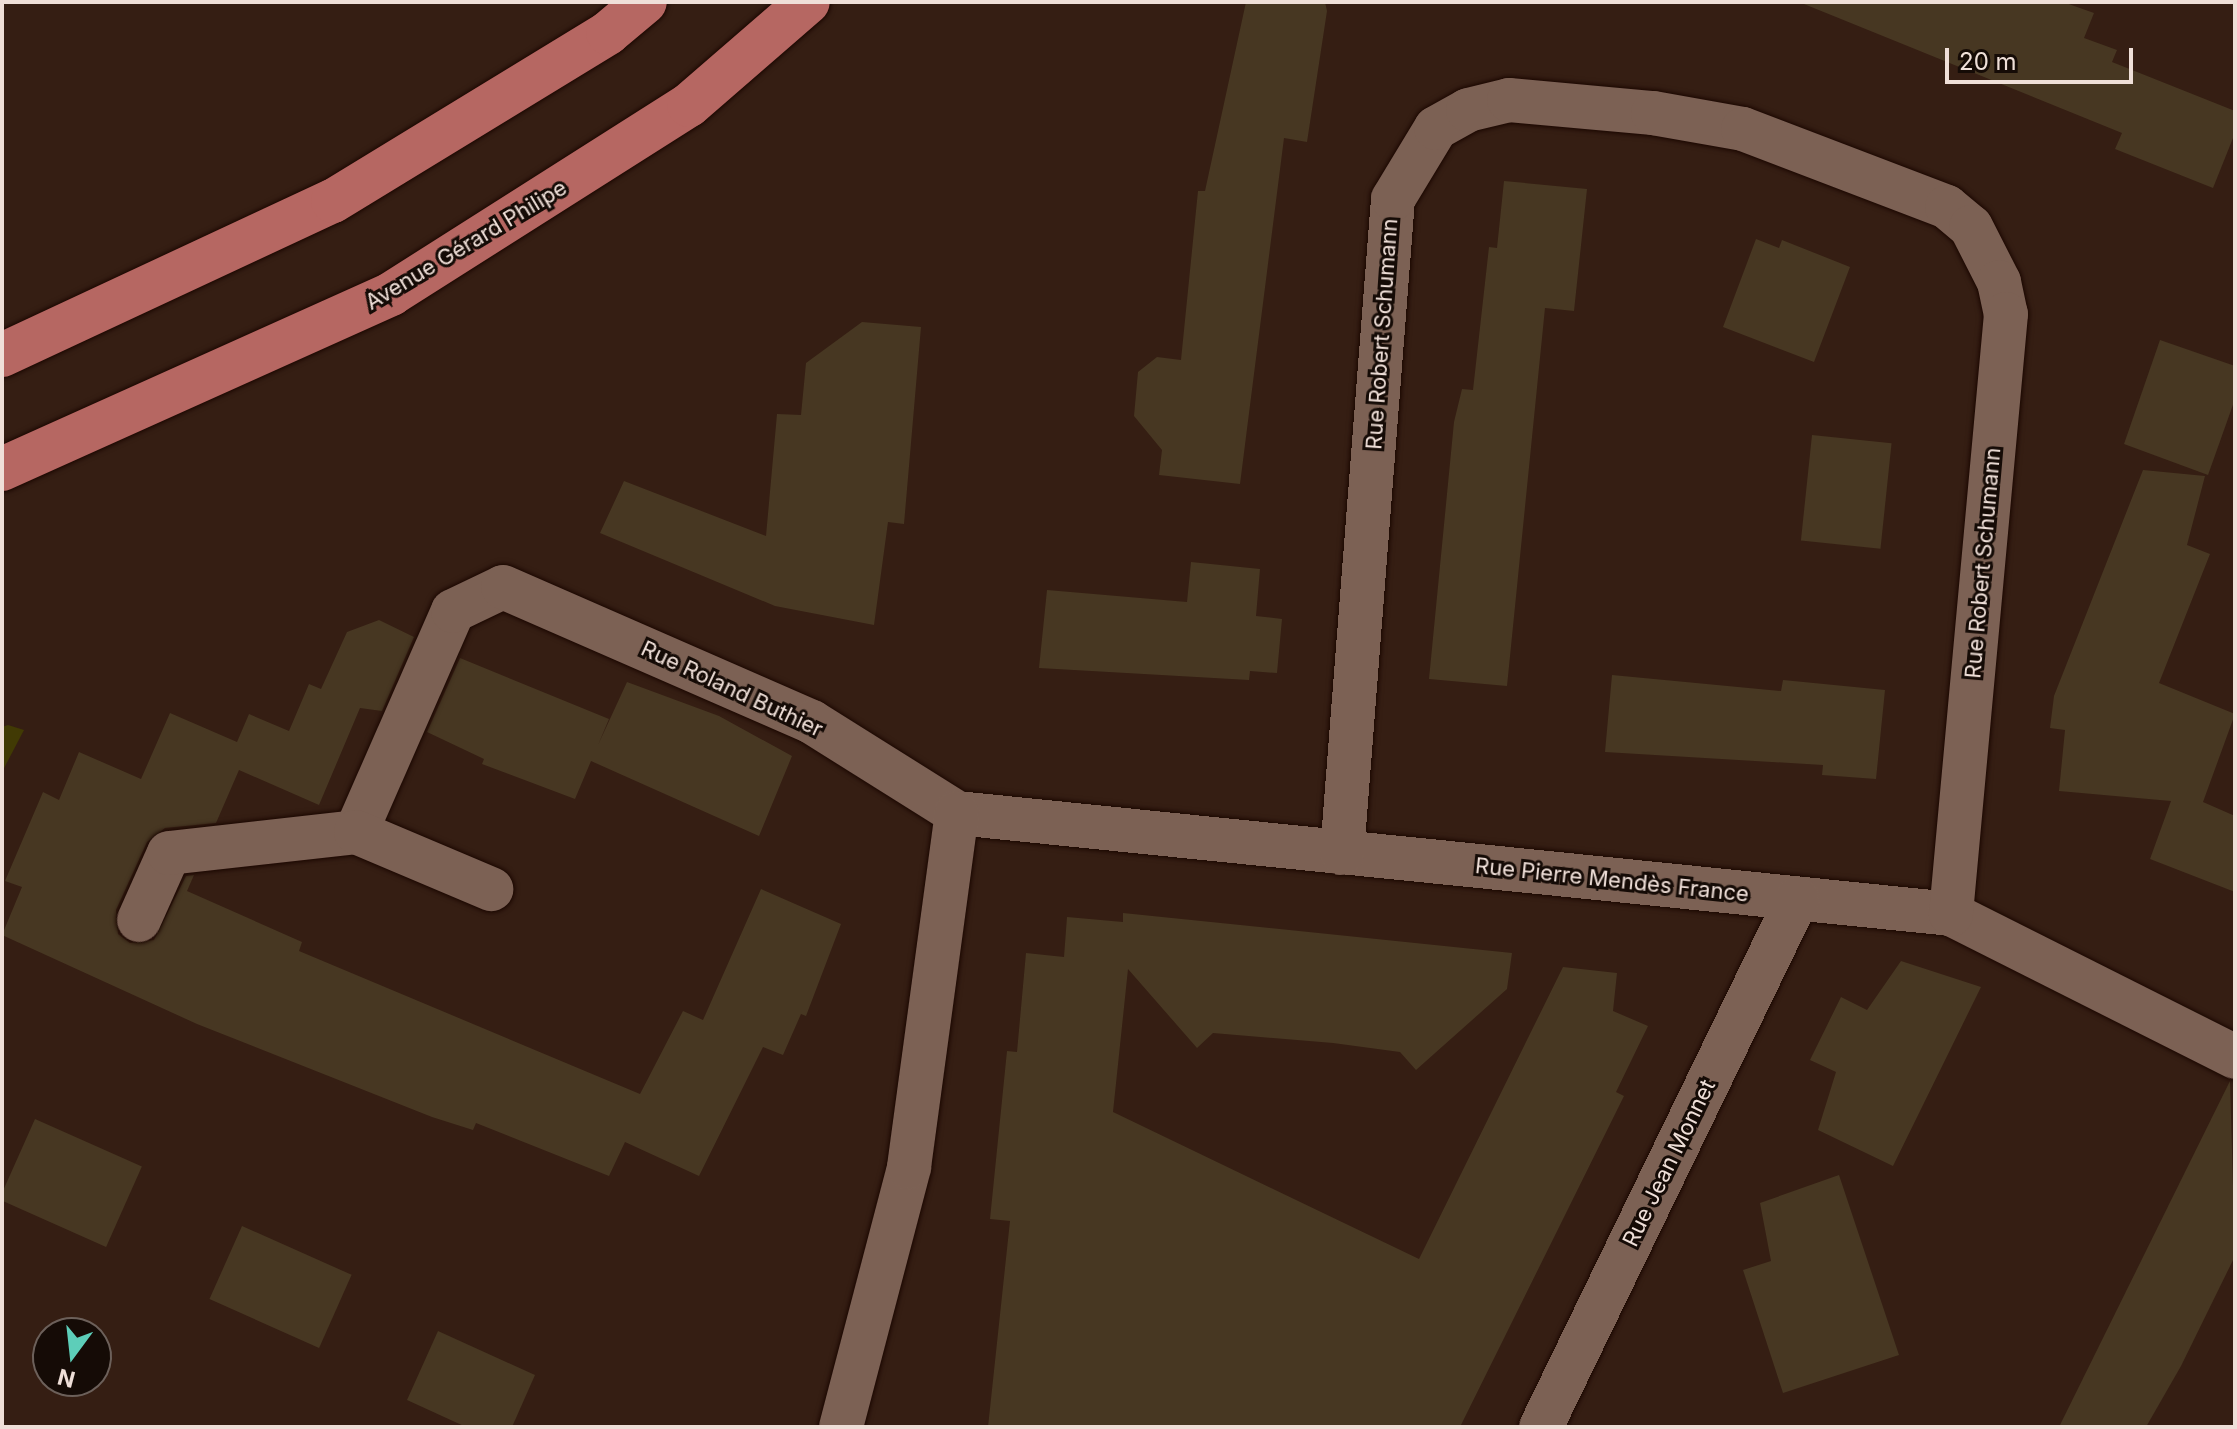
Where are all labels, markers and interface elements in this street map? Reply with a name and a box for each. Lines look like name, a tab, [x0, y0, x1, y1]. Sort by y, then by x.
scale bar	[1949, 32, 2137, 82]
text: 20 m	[1959, 47, 2017, 76]
street label: Avenue Gérard Philipe	[361, 174, 571, 316]
street label: Rue Robert Schumann	[1361, 217, 1403, 451]
street label: Rue Robert Schumann	[1960, 446, 2006, 680]
street label: Rue Roland Buthier	[637, 635, 827, 743]
street label: Rue Pierre Mendès France	[1474, 852, 1750, 908]
street label: Rue Jean Monnet	[1617, 1075, 1721, 1251]
north arrow	[32, 1317, 112, 1397]
text: N	[55, 1364, 78, 1393]

